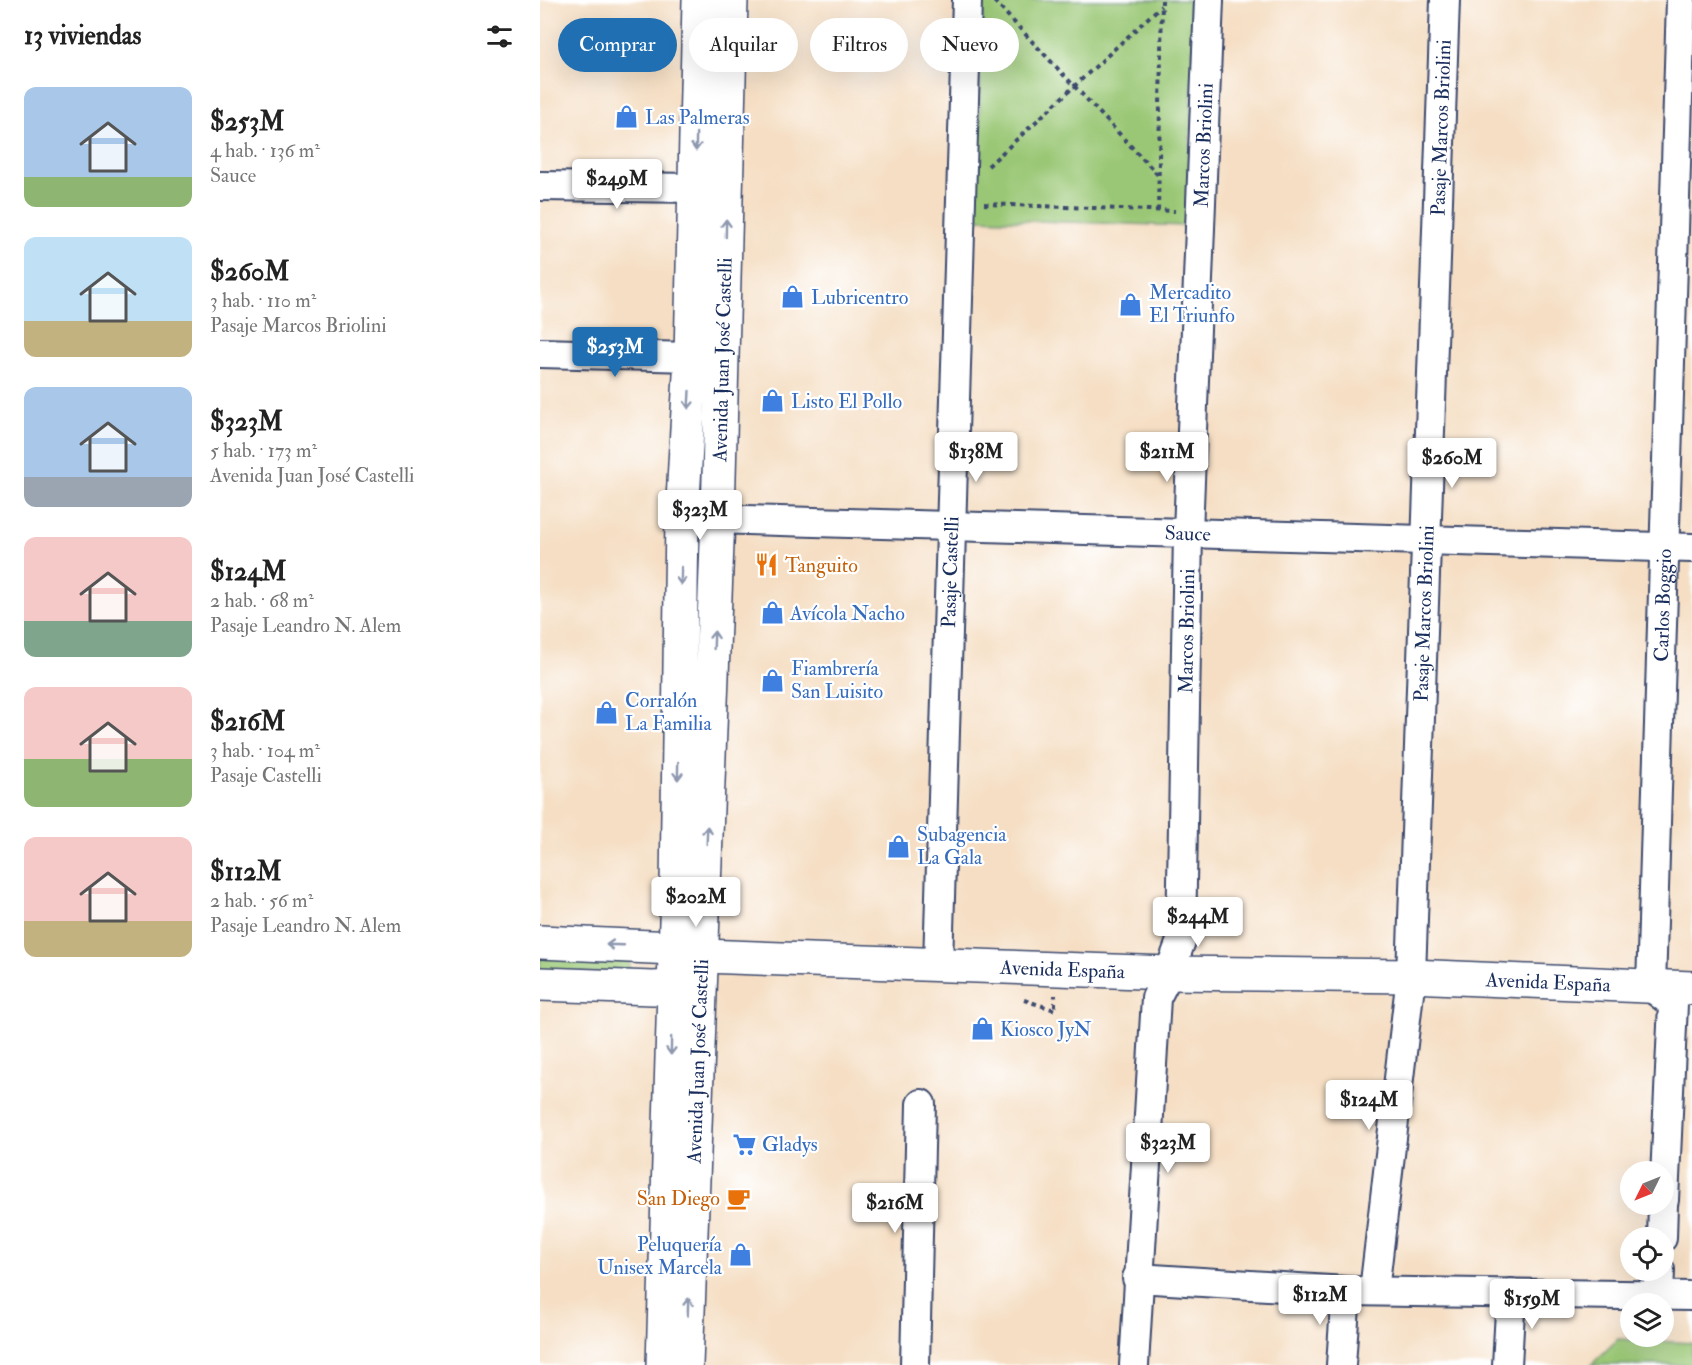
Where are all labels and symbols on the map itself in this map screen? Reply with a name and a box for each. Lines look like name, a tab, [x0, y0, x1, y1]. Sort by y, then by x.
street label: Pasaje Marcos Briolini	[1425, 39, 1457, 216]
street label: Marcos Briolini	[1189, 82, 1219, 208]
shop icon: Las Palmeras	[614, 104, 640, 130]
place label: Las Palmeras	[645, 105, 750, 130]
one-way arrow	[690, 132, 702, 152]
pin: $249M	[575, 159, 659, 210]
one-way arrow	[720, 218, 731, 238]
street label: Avenida Juan José Castelli	[707, 257, 738, 463]
place label: Mercadito El Triunfo	[1149, 280, 1235, 328]
shop icon: Lubricentro	[780, 284, 806, 310]
place label: Lubricentro	[811, 285, 908, 310]
shop icon: Mercadito El Triunfo	[1118, 291, 1144, 317]
pin: $253M	[573, 327, 657, 378]
shop icon: Listo El Pollo	[760, 388, 786, 414]
place label: Listo El Pollo	[791, 389, 902, 414]
one-way arrow	[683, 390, 694, 410]
pin: $138M	[934, 432, 1018, 483]
pin: $211M	[1125, 432, 1209, 483]
pin: $260M	[1410, 438, 1494, 489]
pin: $323M	[658, 490, 742, 541]
street label: Pasaje Castelli	[936, 516, 964, 628]
street label: Sauce	[1164, 520, 1211, 547]
street label: Pasaje Marcos Briolini	[1409, 525, 1440, 702]
street label: Carlos Boggio	[1649, 548, 1677, 662]
restaurant icon: Tanguito	[754, 552, 780, 578]
place label: Tanguito	[785, 553, 858, 578]
one-way arrow	[675, 566, 687, 586]
street label: Marcos Briolini	[1173, 568, 1200, 694]
shop icon: Avícola Nacho	[759, 600, 785, 626]
place label: Avícola Nacho	[789, 601, 905, 626]
one-way arrow	[708, 630, 720, 650]
place label: Fiambrería San Luisito	[791, 656, 883, 704]
shop icon: Fiambrería San Luisito	[760, 667, 786, 693]
place label: Corralón La Familia	[625, 688, 712, 736]
shop icon: Corralón La Familia	[594, 699, 620, 725]
one-way arrow	[672, 761, 684, 781]
place label: Subagencia La Gala	[917, 822, 1007, 870]
one-way arrow	[702, 825, 713, 845]
shop icon: Subagencia La Gala	[886, 833, 912, 859]
pin: $202M	[654, 877, 738, 928]
pin: $244M	[1156, 897, 1240, 948]
one-way arrow	[606, 940, 626, 951]
street label: Avenida España	[999, 955, 1126, 984]
street label: Avenida Juan José Castelli	[682, 959, 714, 1165]
street label: Avenida España	[1484, 967, 1612, 998]
shop icon: Kiosco JyN	[969, 1016, 995, 1042]
place label: Kiosco JyN	[1000, 1017, 1092, 1042]
one-way arrow	[665, 1036, 677, 1056]
pin: $124M	[1327, 1080, 1411, 1131]
pin: $323M	[1126, 1123, 1210, 1174]
supermarket icon: Gladys	[731, 1131, 757, 1157]
place label: Gladys	[762, 1132, 818, 1157]
north arrow	[1620, 1161, 1674, 1215]
pin: $216M	[853, 1183, 937, 1234]
cafe icon: San Diego	[725, 1185, 751, 1211]
place label: San Diego	[637, 1186, 720, 1211]
place label: Peluquería Unisex Marcela	[597, 1232, 723, 1280]
shop icon: Peluquería Unisex Marcela	[727, 1242, 753, 1268]
pin: $112M	[1278, 1275, 1362, 1326]
pin: $159M	[1490, 1279, 1574, 1330]
one-way arrow	[682, 1297, 694, 1317]

